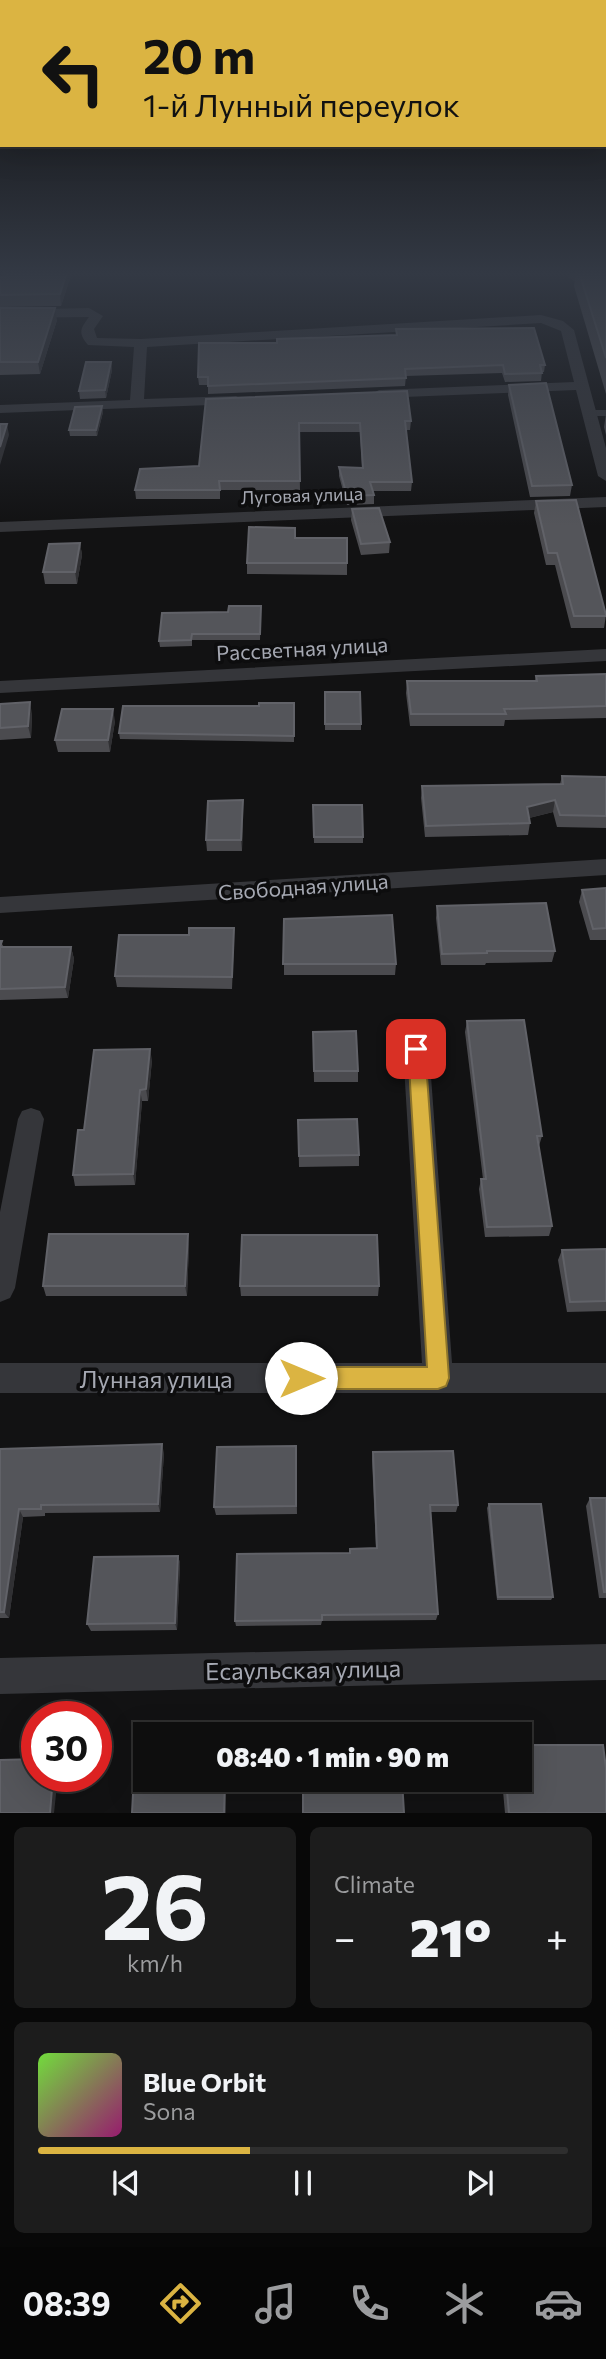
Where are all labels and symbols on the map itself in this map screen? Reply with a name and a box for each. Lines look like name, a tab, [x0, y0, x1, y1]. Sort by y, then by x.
street label: Луговая улица	[240, 482, 364, 508]
street label: Рассветная улица	[215, 631, 389, 665]
street label: Свободная улица	[217, 868, 389, 904]
pin	[386, 1019, 446, 1079]
position arrow	[264, 1341, 338, 1415]
street label: Лунная улица	[79, 1364, 233, 1393]
street label: Есаульская улица	[205, 1653, 401, 1685]
speed limit sign: 30	[21, 1701, 112, 1792]

